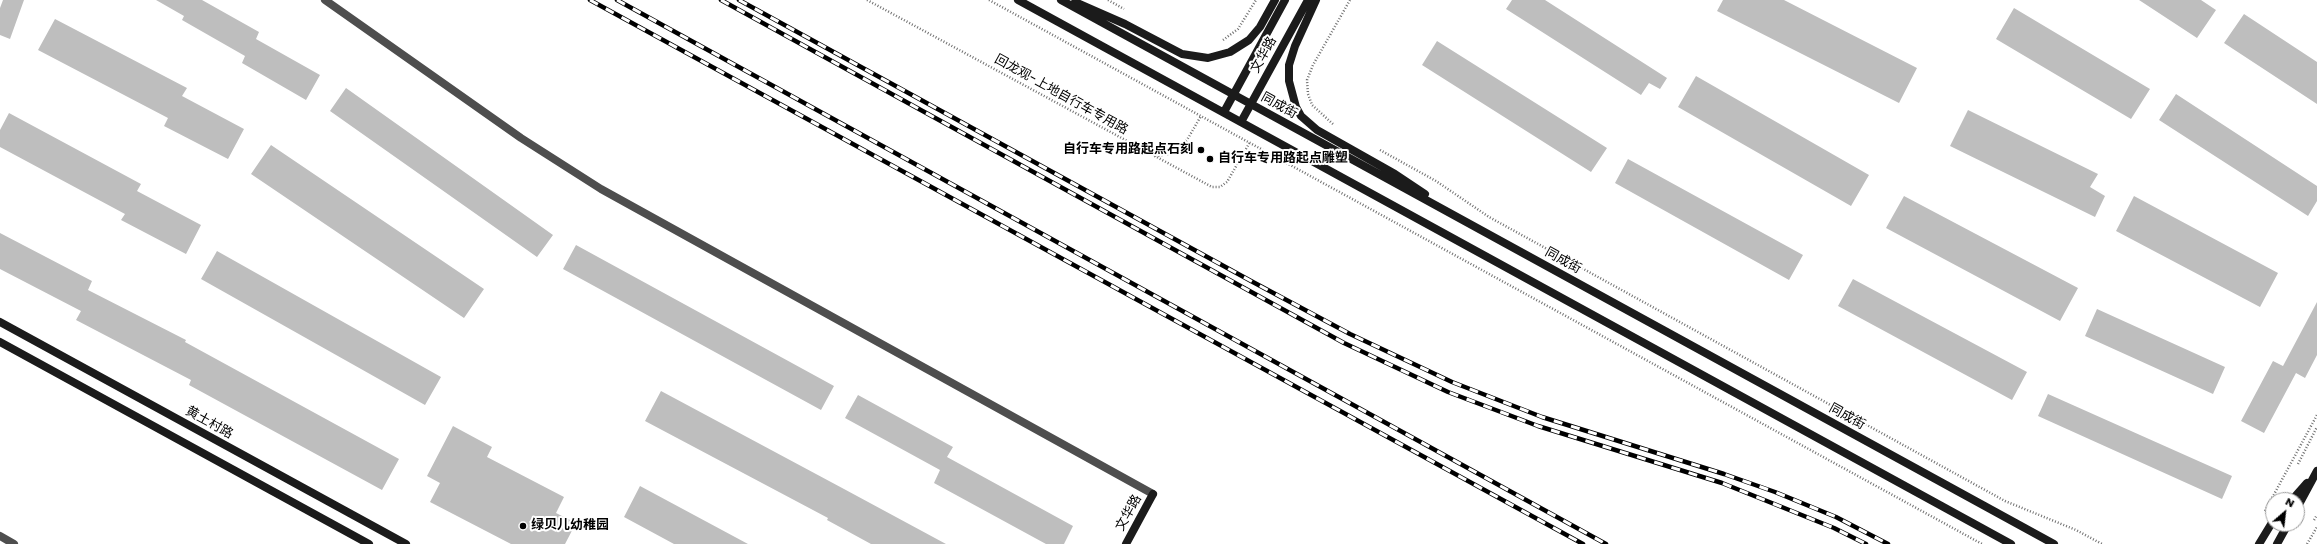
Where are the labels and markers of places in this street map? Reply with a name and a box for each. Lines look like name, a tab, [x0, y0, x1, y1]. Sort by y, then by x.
place label: 自行车专用路起点石刻	[1063, 142, 1193, 158]
marker: 自行车专用路起点石刻	[1196, 145, 1206, 155]
place label: 自行车专用路起点雕塑	[1218, 151, 1348, 167]
marker: 自行车专用路起点雕塑	[1205, 154, 1215, 164]
place label: 绿贝儿幼稚园	[531, 518, 609, 534]
marker: 绿贝儿幼稚园	[518, 521, 528, 531]

